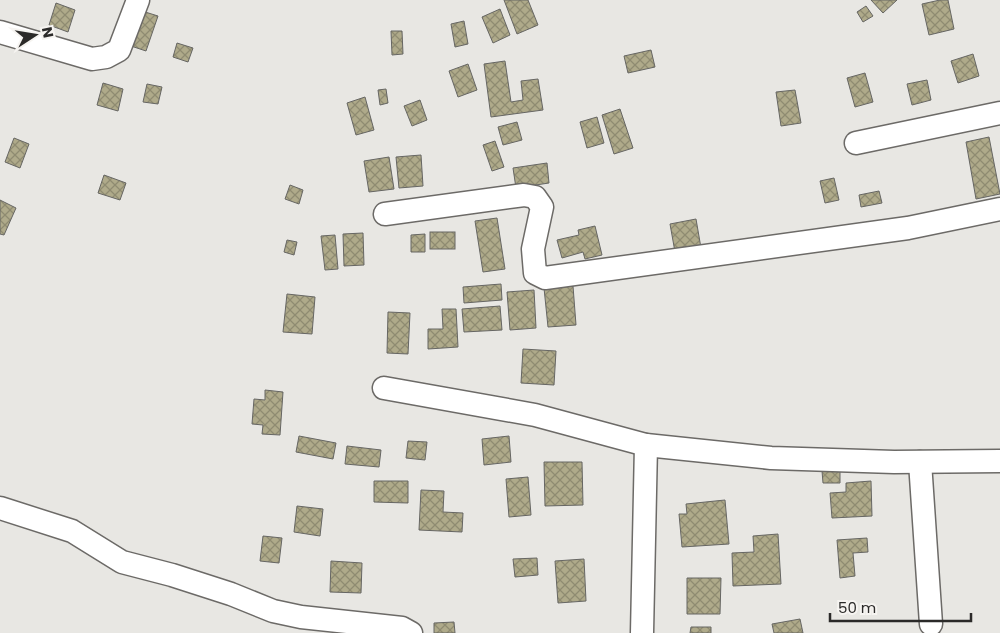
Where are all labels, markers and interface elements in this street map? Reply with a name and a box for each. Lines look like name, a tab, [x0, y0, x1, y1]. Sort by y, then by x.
north arrow	[10, 10, 60, 60]
text: N	[37, 25, 59, 40]
scale bar	[830, 590, 971, 622]
text: 50 m	[838, 597, 876, 618]

